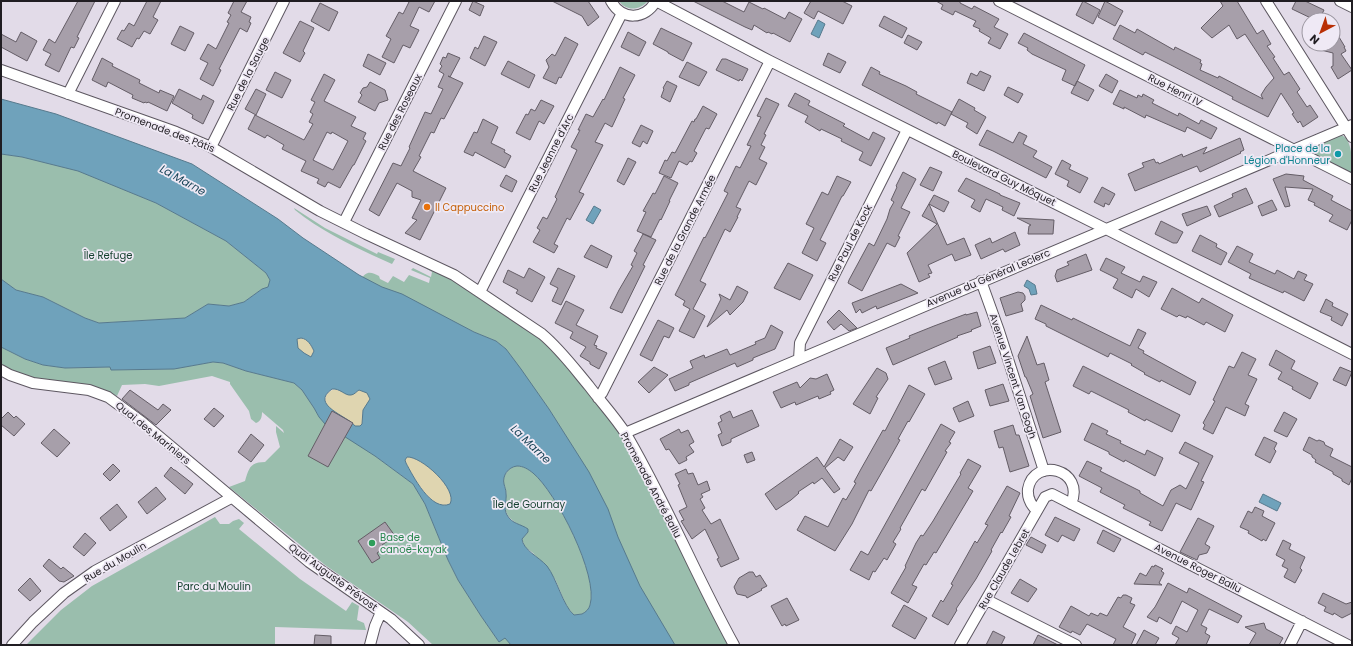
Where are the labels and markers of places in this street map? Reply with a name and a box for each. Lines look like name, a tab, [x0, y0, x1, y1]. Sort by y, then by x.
place label: Place de la Légion d'Honneur	[1244, 141, 1330, 168]
marker: Place de la Légion d'Honneur	[1333, 149, 1343, 159]
place label: Il Cappuccino	[435, 200, 504, 215]
marker: Il Cappuccino	[422, 202, 432, 212]
place label: Base de canoë-kayak	[380, 530, 448, 557]
marker: Base de canoë-kayak	[367, 538, 377, 548]

